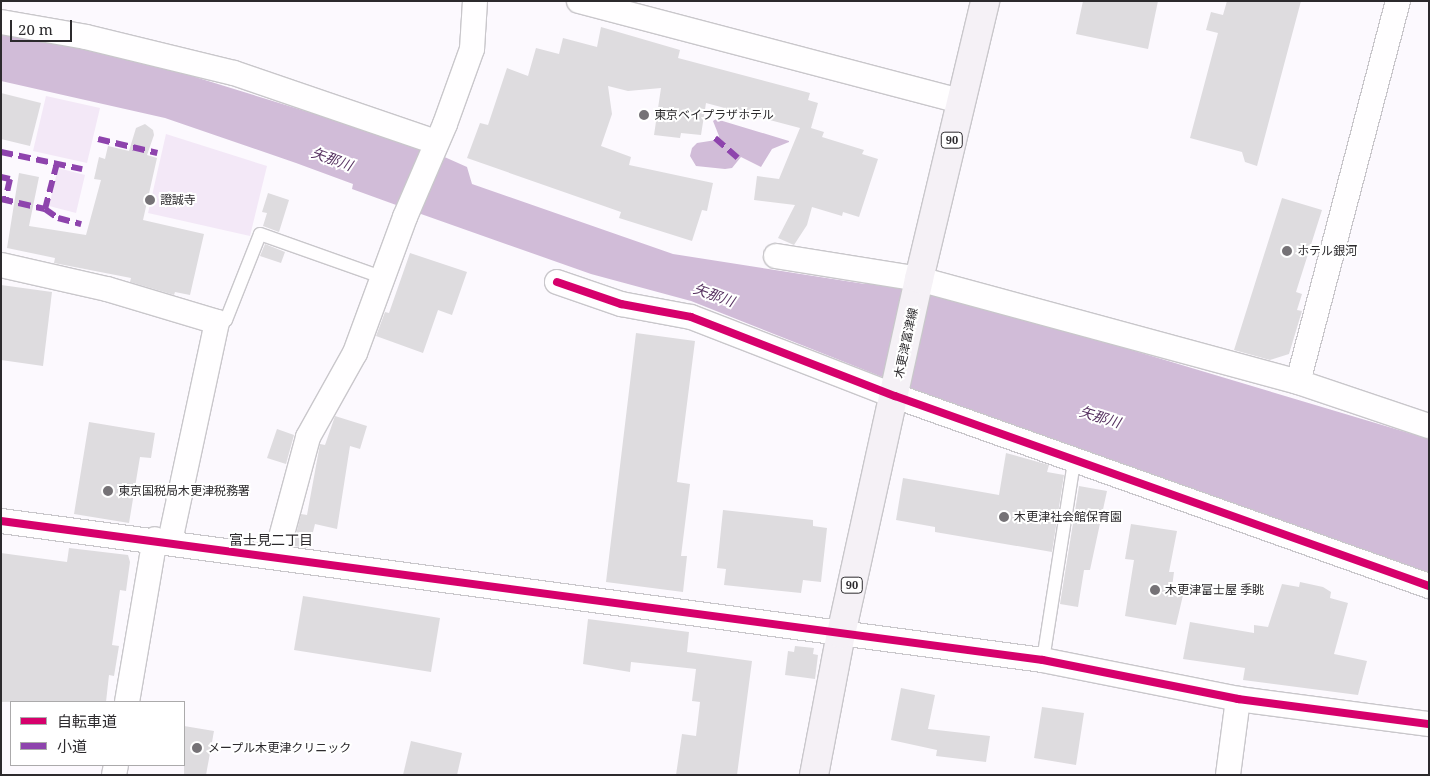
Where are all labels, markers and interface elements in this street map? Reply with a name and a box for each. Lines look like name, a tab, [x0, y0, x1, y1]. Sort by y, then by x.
scale bar	[12, 10, 75, 42]
text: 20 m	[18, 19, 53, 39]
place label: 東京ベイプラザホテル	[654, 108, 774, 122]
marker: 東京ベイプラザホテル	[638, 109, 650, 121]
road number: 90	[941, 132, 963, 148]
water label: 矢那川	[309, 144, 355, 174]
place label: 證誠寺	[160, 193, 196, 207]
marker: 證誠寺	[144, 194, 156, 206]
place label: ホテル銀河	[1297, 244, 1357, 258]
marker: ホテル銀河	[1281, 245, 1293, 257]
water label: 矢那川	[691, 280, 737, 310]
street label: 木更津富津線	[891, 306, 921, 380]
water label: 矢那川	[1077, 403, 1123, 431]
place label: 東京国税局木更津税務署	[118, 484, 250, 498]
marker: 東京国税局木更津税務署	[102, 485, 114, 497]
place label: 木更津社会館保育園	[1014, 510, 1122, 524]
marker: 木更津社会館保育園	[998, 511, 1010, 523]
district label: 富士見二丁目	[229, 532, 313, 548]
road number: 90	[841, 576, 863, 594]
place label: 木更津富士屋 季眺	[1165, 583, 1264, 597]
marker: 木更津富士屋 季眺	[1149, 584, 1161, 596]
legend	[10, 701, 185, 766]
text: 自転車道	[57, 711, 117, 731]
text: 小道	[57, 736, 87, 756]
marker: メープル木更津クリニック	[190, 741, 204, 755]
place label: メープル木更津クリニック	[208, 741, 352, 755]

